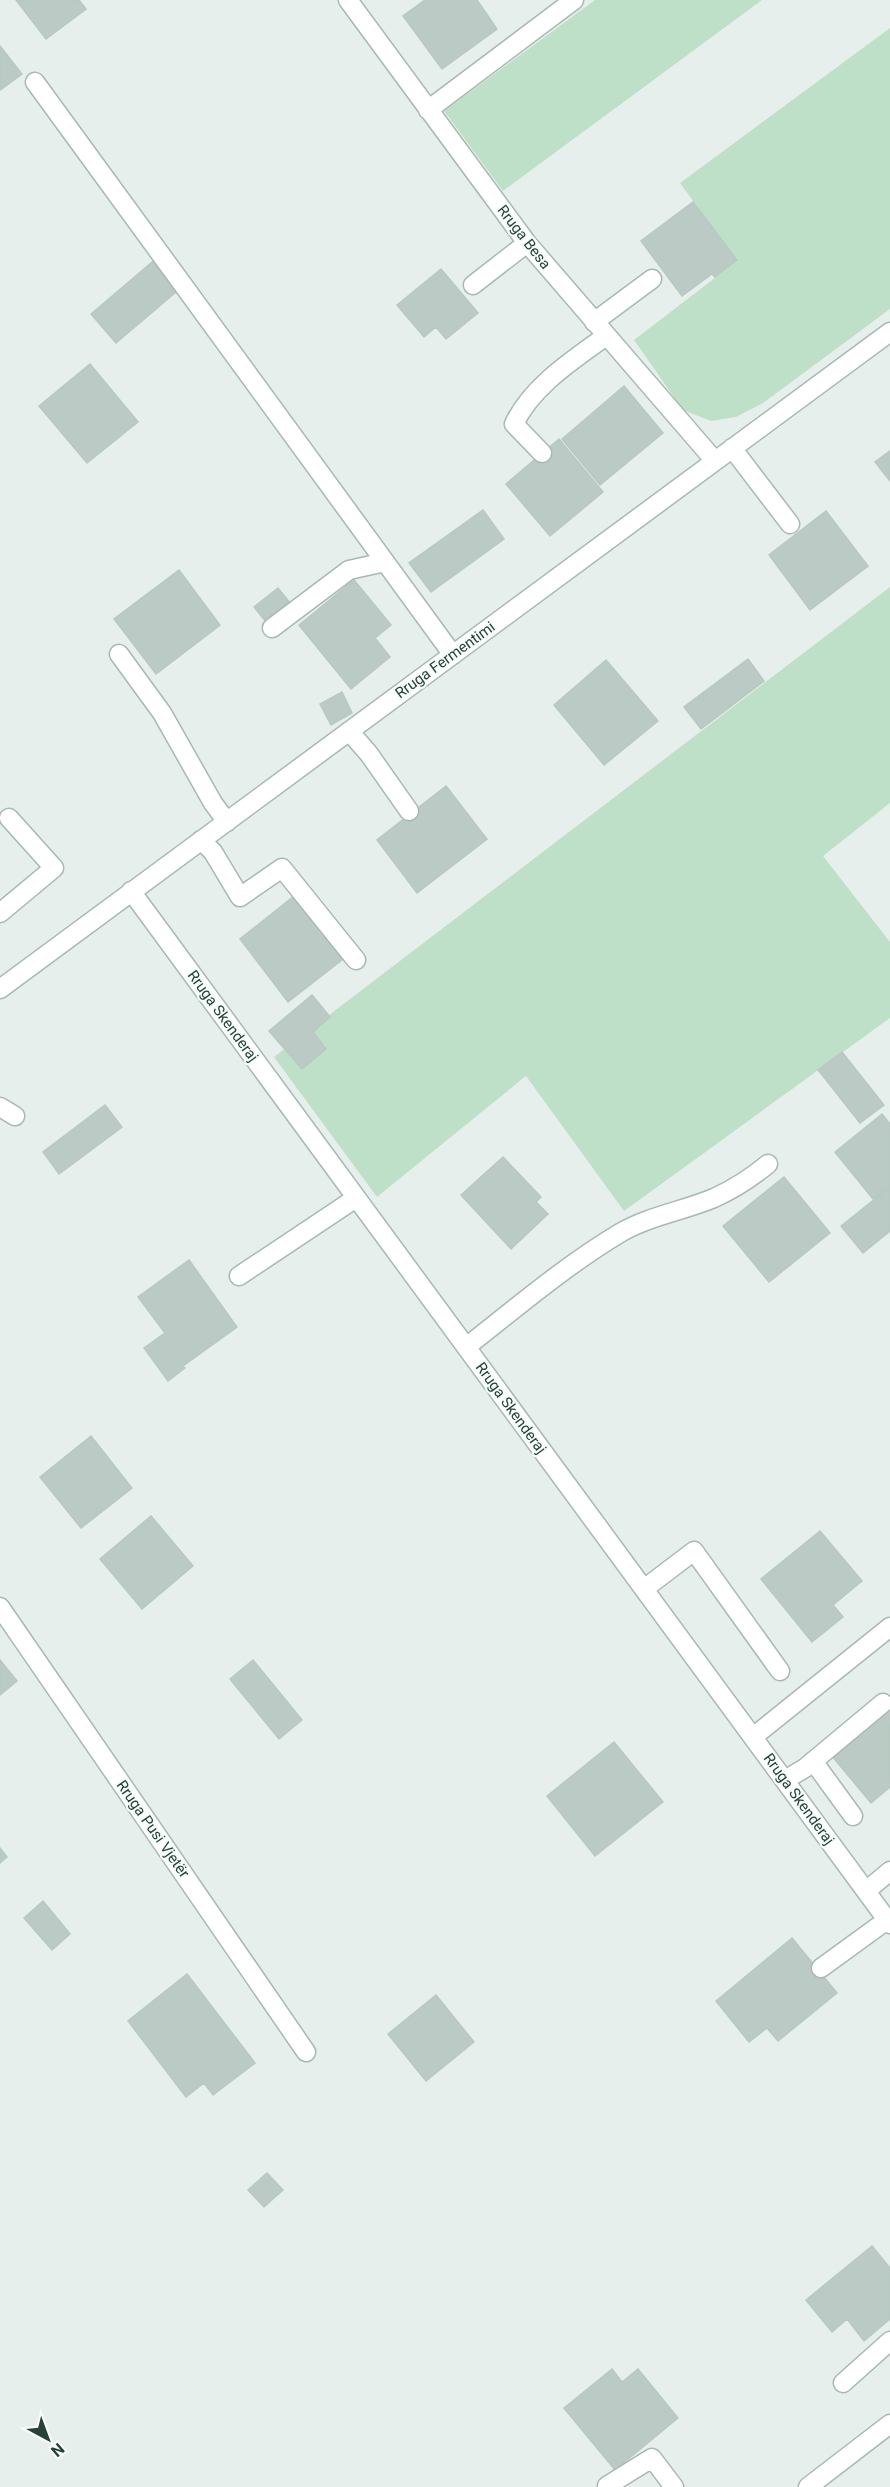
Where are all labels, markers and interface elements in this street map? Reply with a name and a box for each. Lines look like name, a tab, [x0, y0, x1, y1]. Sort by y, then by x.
street label: Rruga Besa	[493, 201, 555, 273]
street label: Rruga Fermentimi	[392, 618, 498, 702]
street label: Rruga Skenderaj	[184, 967, 262, 1065]
street label: Rruga Skenderaj	[472, 1359, 550, 1457]
street label: Rruga Skenderaj	[760, 1750, 838, 1848]
street label: Rruga Pusi Vjetër	[113, 1777, 193, 1881]
north arrow	[18, 2409, 78, 2469]
text: N	[47, 2439, 68, 2461]

